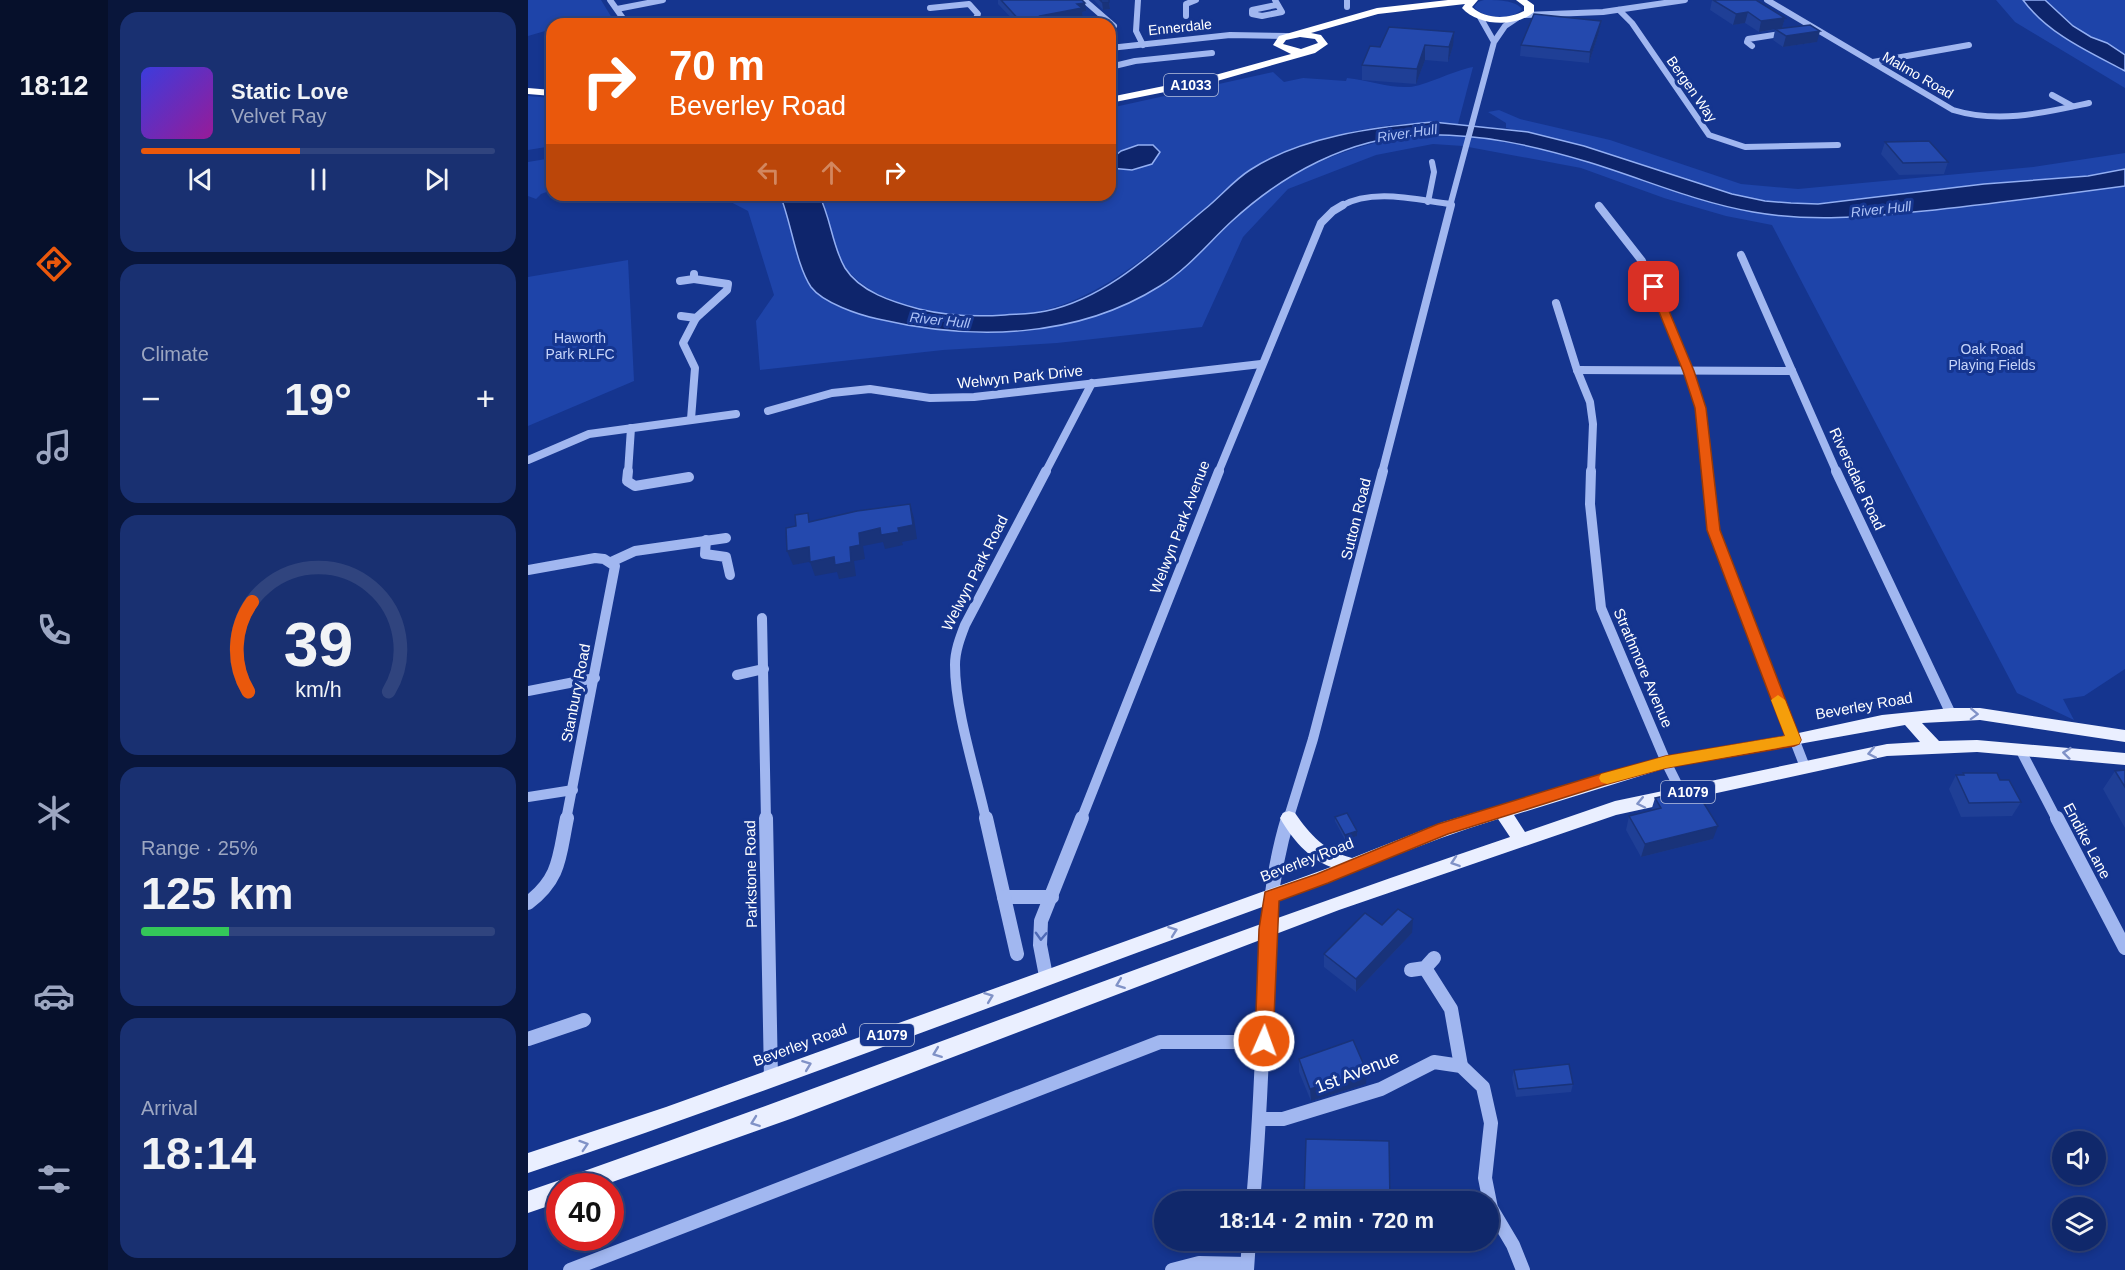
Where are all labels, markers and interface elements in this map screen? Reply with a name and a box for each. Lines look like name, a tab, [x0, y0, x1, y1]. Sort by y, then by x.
street label: Ennerdale	[1147, 16, 1213, 38]
icon: right	[570, 42, 648, 120]
text: 70 m	[669, 42, 765, 89]
street label: Malmo Road	[1880, 48, 1956, 102]
street label: Bergen Way	[1664, 53, 1720, 125]
text: 18:12	[19, 71, 89, 101]
road number: A1033	[1164, 74, 1218, 96]
text: Static Love	[231, 79, 348, 104]
text: Beverley Road	[669, 91, 846, 121]
text: Velvet Ray	[231, 105, 327, 127]
water label: River Hull	[1376, 121, 1439, 145]
icon: left	[752, 156, 785, 189]
icon: ahead	[815, 156, 848, 189]
icon: right	[878, 156, 911, 189]
icon: previous	[184, 163, 217, 196]
icon: pause	[302, 163, 335, 196]
icon: next	[420, 163, 453, 196]
water label: River Hull	[1850, 198, 1913, 220]
icon: directions	[33, 243, 75, 285]
pin	[1628, 261, 1679, 312]
icon: arrive	[1637, 270, 1670, 303]
water label: River Hull	[909, 309, 972, 331]
park label: Haworth Park RLFC	[545, 330, 615, 362]
park label: Oak Road Playing Fields	[1948, 341, 2036, 373]
text: Climate	[141, 343, 209, 365]
street label: Welwyn Park Drive	[956, 361, 1084, 392]
text: 19°	[284, 374, 352, 425]
text: −	[141, 380, 160, 417]
text: +	[476, 380, 495, 417]
street label: Riversdale Road	[1826, 425, 1889, 533]
icon: music	[33, 426, 75, 468]
street label: Welwyn Park Avenue	[1146, 458, 1213, 596]
street label: Sutton Road	[1337, 476, 1374, 561]
street label: Welwyn Park Road	[938, 512, 1011, 633]
street label: Strathmore Avenue	[1611, 606, 1676, 730]
icon: phone	[33, 609, 75, 651]
text: 39	[283, 610, 353, 679]
street label: Stanbury Road	[558, 642, 593, 744]
text: km/h	[295, 678, 341, 702]
street label: Beverley Road	[1814, 689, 1914, 722]
one-way arrow	[1970, 708, 1979, 721]
one-way arrow	[1868, 746, 1878, 759]
one-way arrow	[2062, 747, 2071, 760]
road number: A1079	[1661, 781, 1715, 803]
icon: climate	[33, 792, 75, 834]
one-way arrow	[1636, 795, 1646, 808]
street label: Endike Lane	[2060, 800, 2115, 882]
street label: Parkstone Road	[741, 820, 760, 928]
street label: Beverley Road	[1258, 834, 1356, 885]
text: Range · 25%	[141, 837, 258, 859]
one-way arrow	[1450, 854, 1461, 867]
text: 125 km	[141, 868, 294, 919]
one-way arrow	[1167, 926, 1178, 939]
one-way arrow	[1034, 932, 1047, 941]
icon: car	[33, 975, 75, 1017]
one-way arrow	[1115, 977, 1126, 989]
one-way arrow	[983, 992, 994, 1004]
position arrow	[1232, 1009, 1296, 1073]
street label: Beverley Road	[751, 1020, 849, 1069]
road number: A1079	[860, 1024, 914, 1046]
one-way arrow	[932, 1046, 943, 1058]
street label: 1st Avenue	[1312, 1047, 1402, 1097]
one-way arrow	[801, 1060, 812, 1073]
text: Arrival	[141, 1097, 198, 1119]
one-way arrow	[750, 1115, 761, 1127]
text: 18:14	[141, 1128, 256, 1179]
map controls	[2052, 1131, 2106, 1251]
button: sound	[2052, 1131, 2106, 1185]
one-way arrow	[578, 1139, 588, 1152]
icon: filters	[33, 1158, 75, 1200]
speed limit sign: 40	[546, 1173, 624, 1251]
button: layers	[2052, 1197, 2106, 1251]
text: 18:14 · 2 min · 720 m	[1219, 1208, 1434, 1233]

